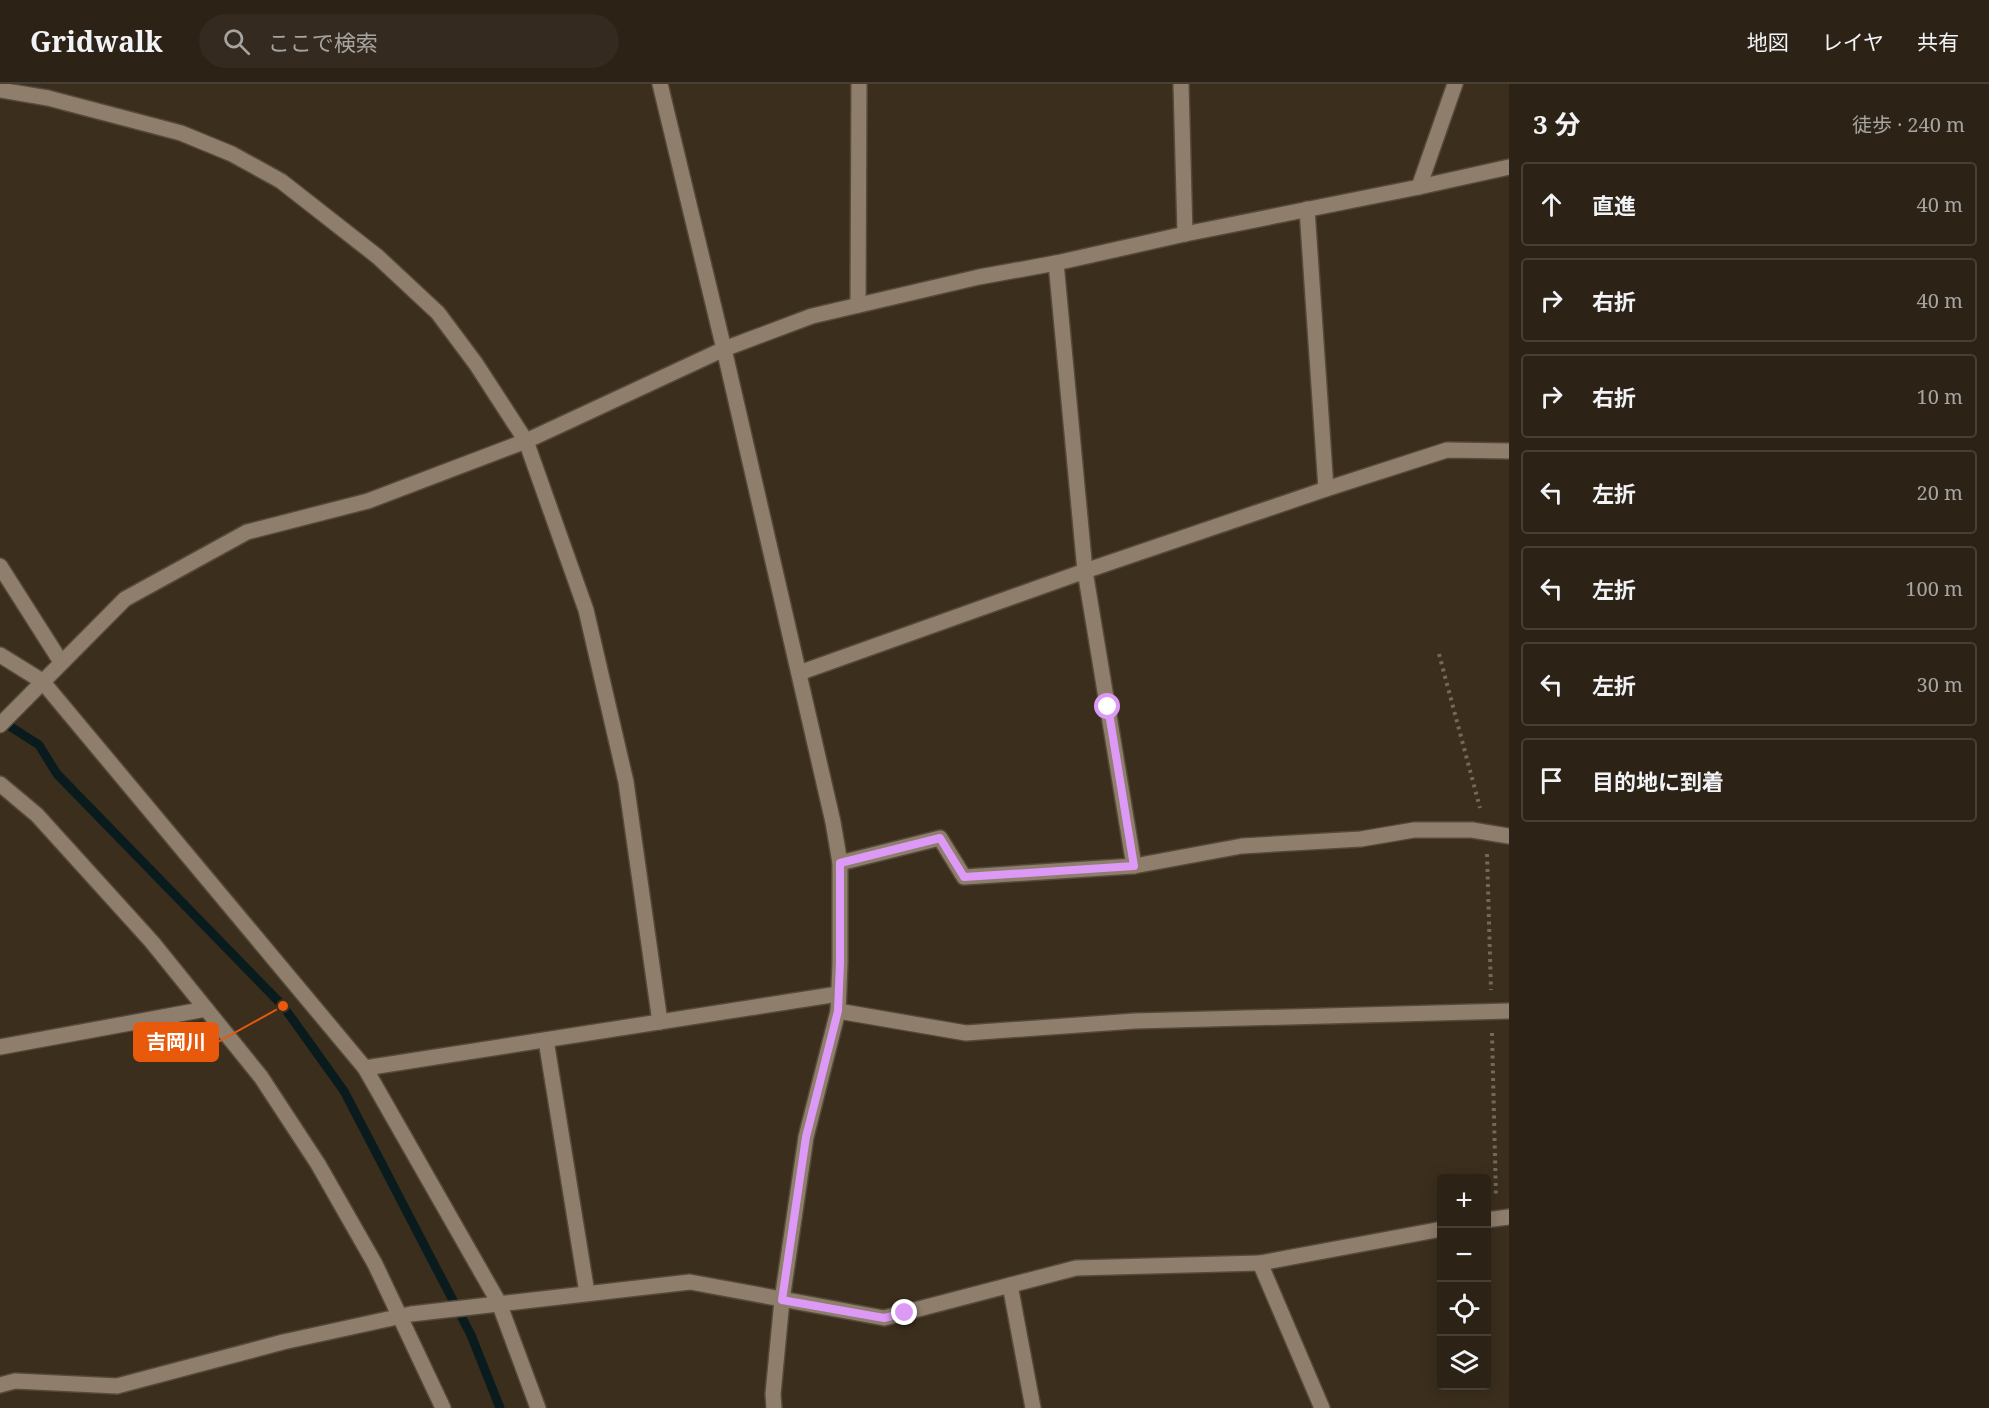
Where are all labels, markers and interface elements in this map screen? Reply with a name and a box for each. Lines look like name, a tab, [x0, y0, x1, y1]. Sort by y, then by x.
search box	[199, 14, 619, 68]
text: Gridwalk	[30, 22, 163, 60]
icon: search	[220, 25, 253, 58]
text: ここで検索	[268, 27, 378, 57]
text: 地図	[1747, 28, 1789, 56]
text: レイヤ	[1822, 28, 1884, 56]
text: 共有	[1917, 28, 1959, 56]
text: 3 分	[1533, 106, 1580, 142]
text: 徒歩 · 240 m	[1852, 111, 1965, 138]
icon: ahead	[1535, 188, 1568, 221]
text: 直進	[1592, 190, 1636, 220]
text: 40 m	[1917, 191, 1963, 218]
icon: right	[1535, 284, 1568, 317]
text: 右折	[1592, 286, 1636, 316]
text: 40 m	[1917, 287, 1963, 314]
icon: right	[1535, 380, 1568, 413]
text: 右折	[1592, 382, 1636, 412]
text: 10 m	[1917, 383, 1963, 410]
icon: left	[1535, 476, 1568, 509]
text: 左折	[1592, 478, 1636, 508]
text: 20 m	[1917, 479, 1963, 506]
icon: left	[1535, 572, 1568, 605]
text: 左折	[1592, 574, 1636, 604]
text: 100 m	[1905, 575, 1963, 602]
icon: left	[1535, 668, 1568, 701]
text: 左折	[1592, 670, 1636, 700]
text: 30 m	[1917, 671, 1963, 698]
route start	[1094, 693, 1120, 719]
icon: arrive	[1535, 764, 1568, 797]
text: 目的地に到着	[1592, 766, 1724, 796]
callout: 吉岡川	[134, 1023, 218, 1061]
text: 吉岡川	[146, 1028, 206, 1055]
map controls	[1437, 1174, 1491, 1390]
button: +	[1437, 1174, 1491, 1228]
button: −	[1437, 1228, 1491, 1282]
button: locate	[1437, 1282, 1491, 1336]
route end	[891, 1299, 917, 1325]
button: layers	[1437, 1336, 1491, 1390]

